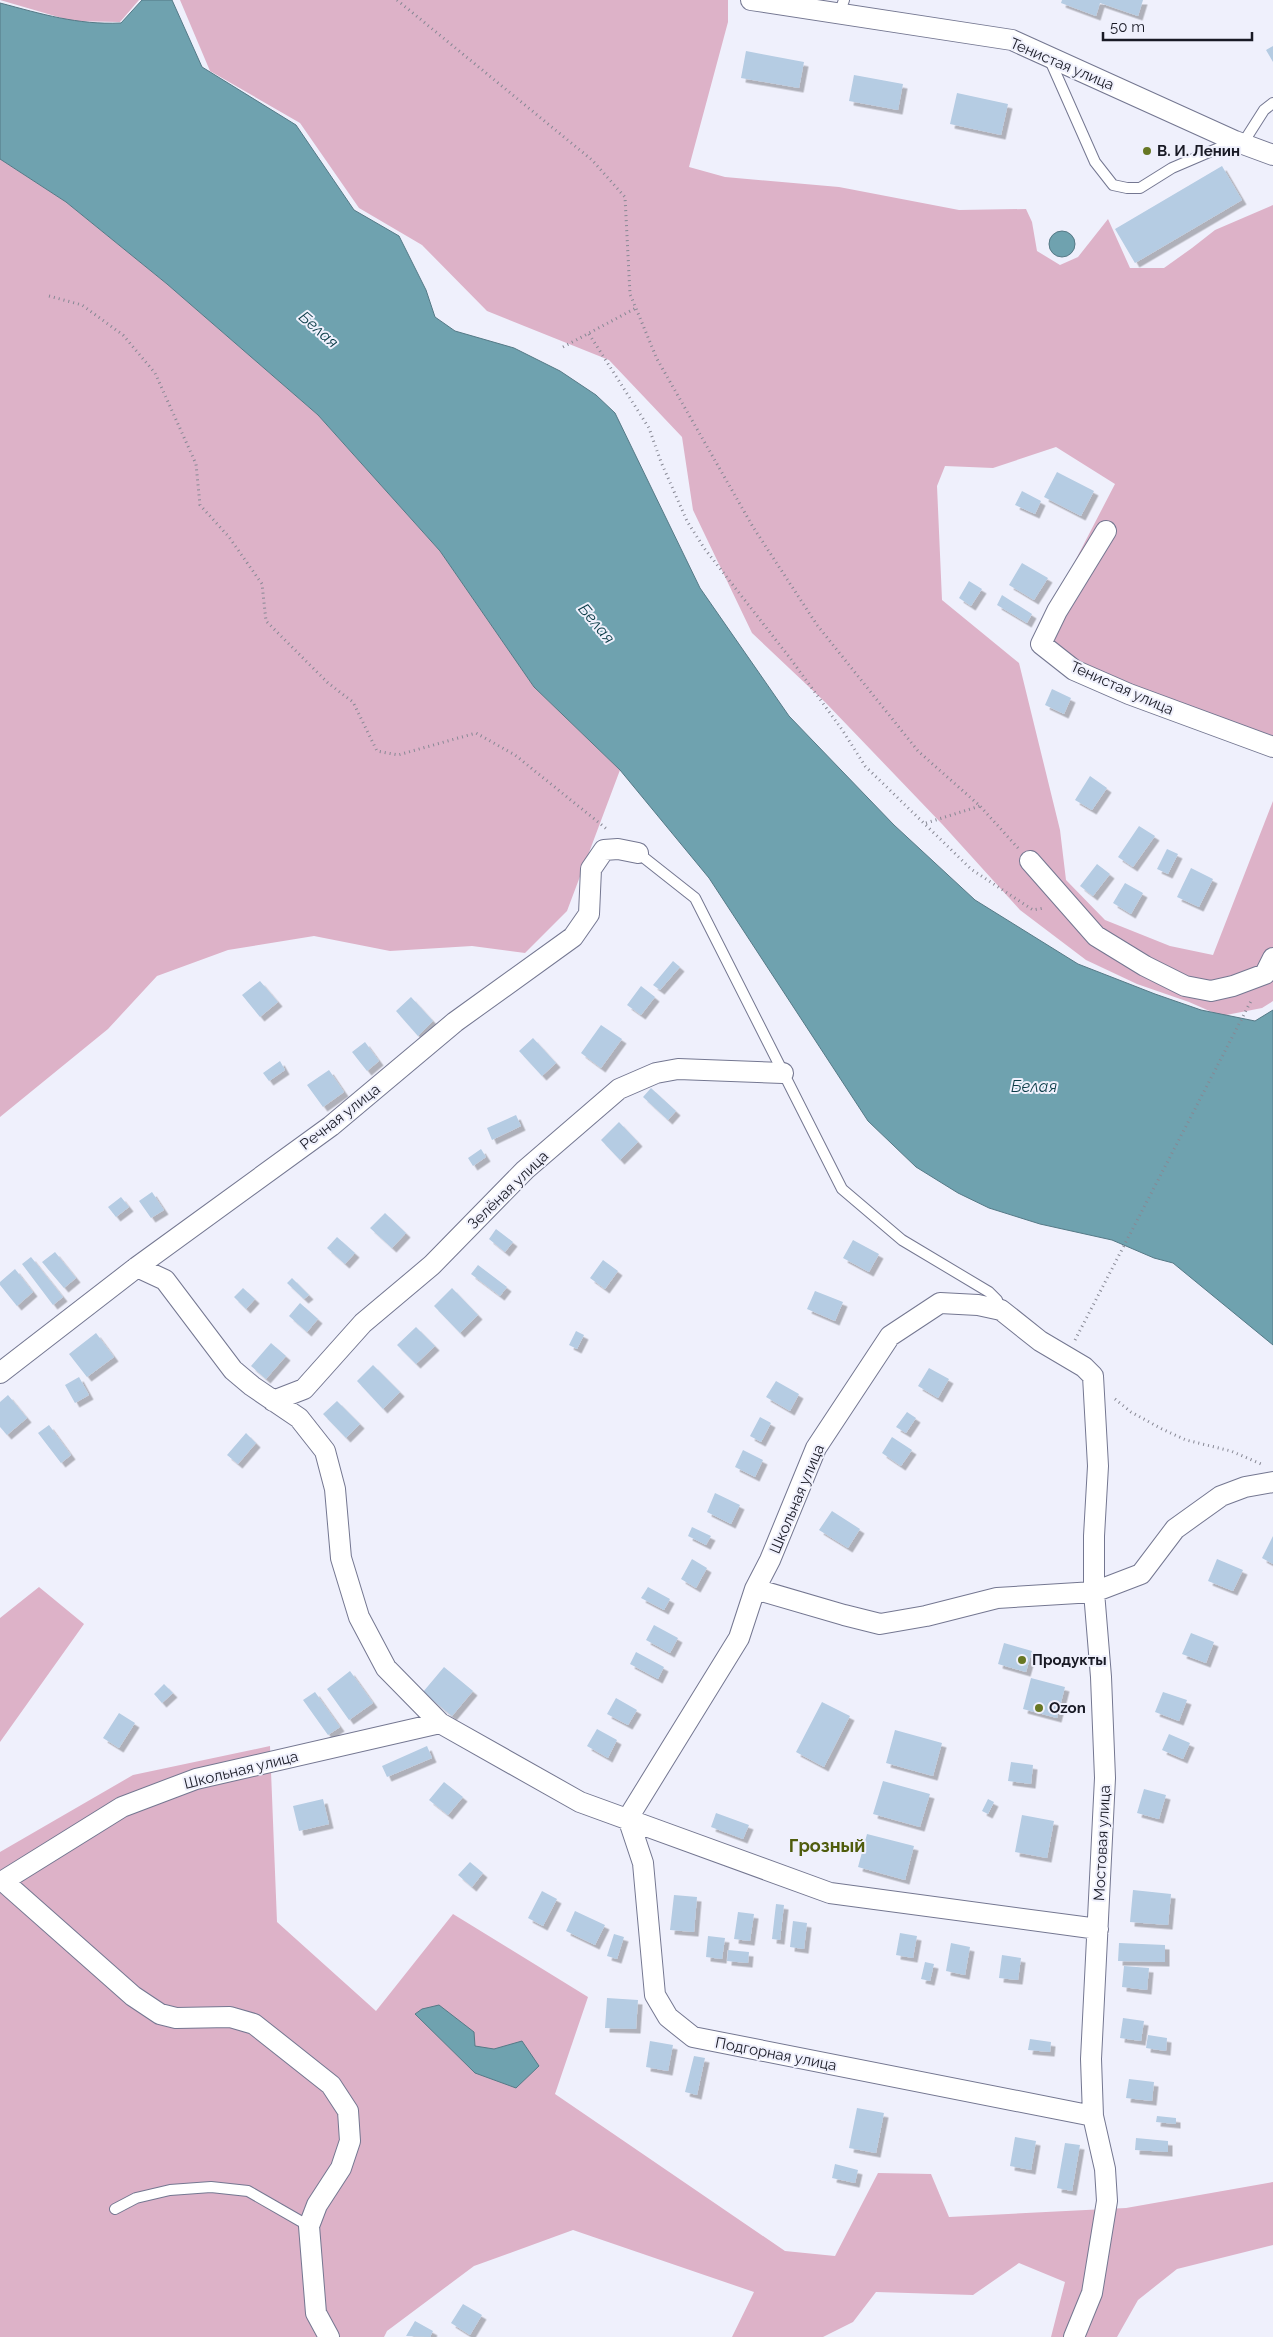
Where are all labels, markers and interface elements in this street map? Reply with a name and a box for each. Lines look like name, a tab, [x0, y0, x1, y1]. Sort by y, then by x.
scale bar	[1103, 10, 1252, 42]
text: 50 m	[1110, 18, 1145, 36]
street label: Тенистая улица	[1007, 34, 1117, 94]
place label: В. И. Ленин	[1157, 142, 1240, 160]
marker: В. И. Ленин	[1141, 145, 1153, 157]
water label: Белая	[295, 307, 343, 352]
water label: Белая	[575, 600, 619, 647]
street label: Тенистая улица	[1068, 657, 1176, 719]
water label: Белая	[1011, 1077, 1057, 1096]
street label: Речная улица	[296, 1080, 384, 1154]
street label: Зелёная улица	[464, 1147, 552, 1233]
street label: Школьная улица	[766, 1442, 828, 1556]
place label: Продукты	[1032, 1651, 1107, 1669]
marker: Продукты	[1016, 1654, 1028, 1666]
place label: Ozon	[1049, 1699, 1086, 1717]
marker: Ozon	[1033, 1702, 1045, 1714]
street label: Школьная улица	[182, 1747, 300, 1793]
street label: Мостовая улица	[1090, 1785, 1114, 1901]
district label: Грозный	[789, 1835, 865, 1856]
street label: Подгорная улица	[714, 2033, 838, 2075]

